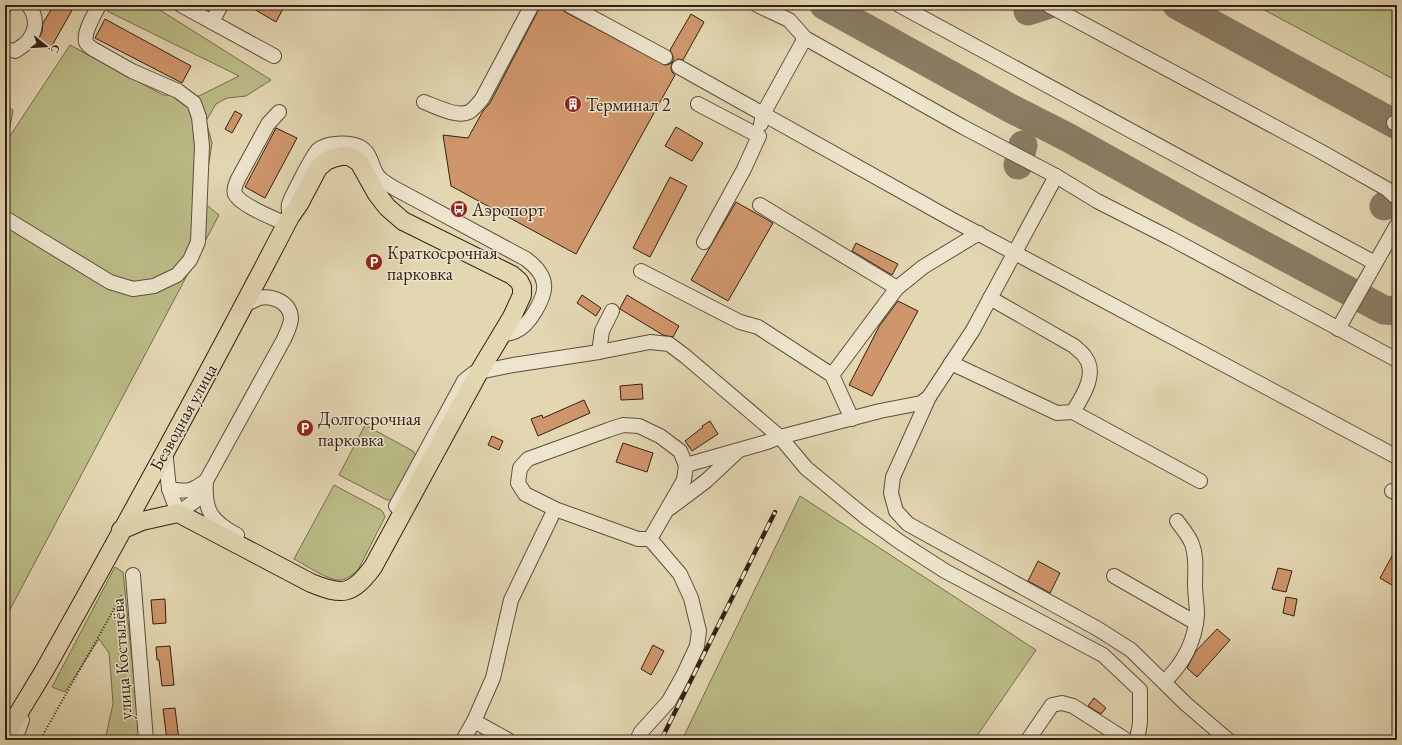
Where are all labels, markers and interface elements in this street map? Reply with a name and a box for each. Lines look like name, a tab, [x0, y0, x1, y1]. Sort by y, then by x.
north arrow	[26, 26, 66, 66]
text: С	[48, 43, 63, 55]
place label: Терминал 2	[586, 93, 671, 116]
building icon: Терминал 2	[563, 94, 583, 114]
place label: Аэропорт	[471, 198, 545, 221]
bus stop icon: Аэропорт	[449, 199, 469, 219]
place label: Краткосрочная парковка	[387, 241, 498, 285]
parking icon: Краткосрочная парковка	[364, 252, 384, 272]
street label: Безводная улица	[144, 359, 222, 475]
place label: Долгосрочная парковка	[318, 407, 421, 451]
parking icon: Долгосрочная парковка	[295, 418, 315, 438]
street label: улица Костылёва	[105, 596, 137, 721]

